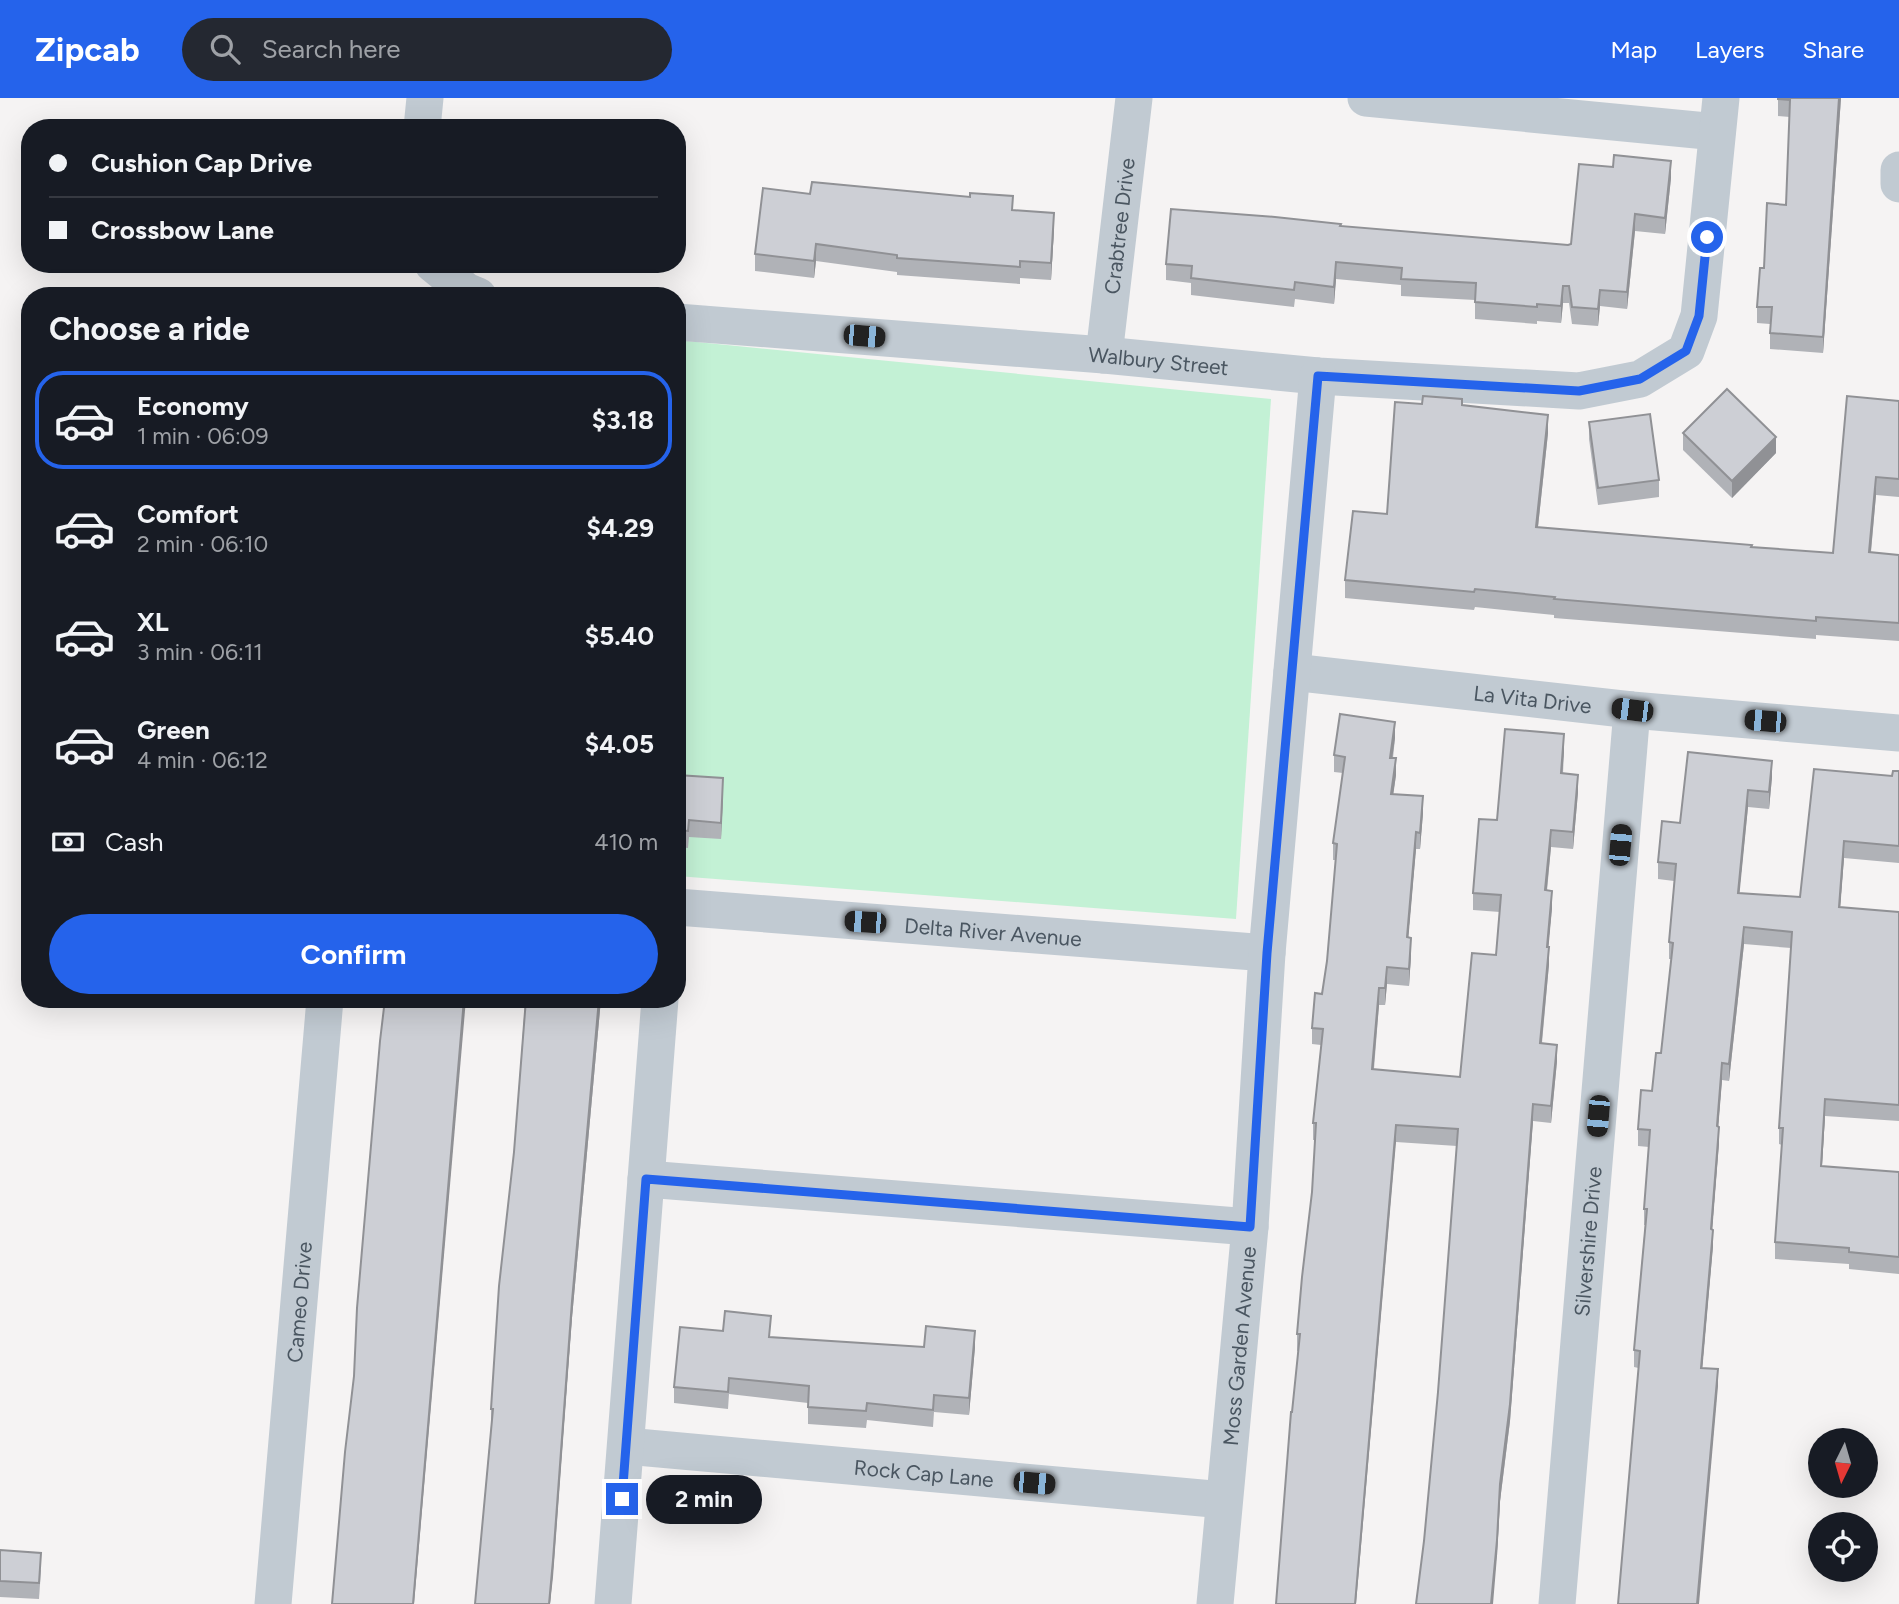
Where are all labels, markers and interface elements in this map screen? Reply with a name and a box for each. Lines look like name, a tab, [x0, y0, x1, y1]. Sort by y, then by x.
search box	[182, 18, 672, 81]
text: Zipcab	[35, 30, 140, 69]
icon: search	[206, 30, 244, 68]
text: Search here	[262, 33, 401, 65]
text: Map	[1610, 35, 1657, 64]
text: Layers	[1695, 35, 1764, 64]
text: Share	[1802, 35, 1864, 64]
text: Cushion Cap Drive	[91, 147, 312, 179]
street label: Crabtree Drive	[1099, 156, 1139, 295]
text: Crossbow Lane	[91, 214, 274, 246]
route start	[1691, 221, 1723, 253]
text: Choose a ride	[49, 310, 250, 348]
car	[843, 324, 886, 348]
street label: Walbury Street	[1087, 341, 1230, 380]
icon: car	[53, 389, 116, 452]
text: Economy	[137, 390, 249, 422]
text: $3.18	[592, 404, 654, 436]
text: 1 min · 06:09	[137, 422, 268, 450]
icon: car	[53, 497, 116, 560]
text: Comfort	[137, 498, 239, 530]
text: $4.29	[587, 512, 654, 544]
text: 2 min · 06:10	[137, 530, 268, 558]
icon: car	[53, 605, 116, 668]
text: XL	[137, 606, 169, 638]
text: $5.40	[585, 620, 654, 652]
text: 3 min · 06:11	[137, 638, 263, 666]
street label: La Vita Drive	[1472, 680, 1593, 718]
car	[1610, 697, 1655, 723]
car	[1744, 709, 1787, 733]
icon: car	[53, 713, 116, 776]
text: Green	[137, 714, 210, 746]
text: $4.05	[585, 728, 654, 760]
text: 4 min · 06:12	[137, 746, 268, 774]
icon: cash	[49, 823, 87, 861]
car	[1608, 823, 1633, 867]
text: Cash	[105, 826, 164, 858]
text: 410 m	[594, 828, 658, 856]
car	[844, 910, 887, 934]
street label: Delta River Avenue	[903, 912, 1083, 951]
button: Confirm	[49, 914, 658, 994]
car	[1586, 1094, 1611, 1138]
street label: Silvershire Drive	[1569, 1165, 1606, 1317]
street label: Cameo Drive	[281, 1241, 317, 1364]
street label: Moss Garden Avenue	[1217, 1245, 1261, 1447]
north arrow	[1808, 1428, 1878, 1498]
map controls	[1808, 1428, 1878, 1582]
street label: Rock Cap Lane	[853, 1454, 995, 1492]
car	[1013, 1471, 1056, 1495]
callout: 2 min	[646, 1474, 762, 1524]
route end	[606, 1483, 638, 1515]
text: 2 min	[675, 1485, 733, 1513]
button: locate	[1808, 1512, 1878, 1582]

